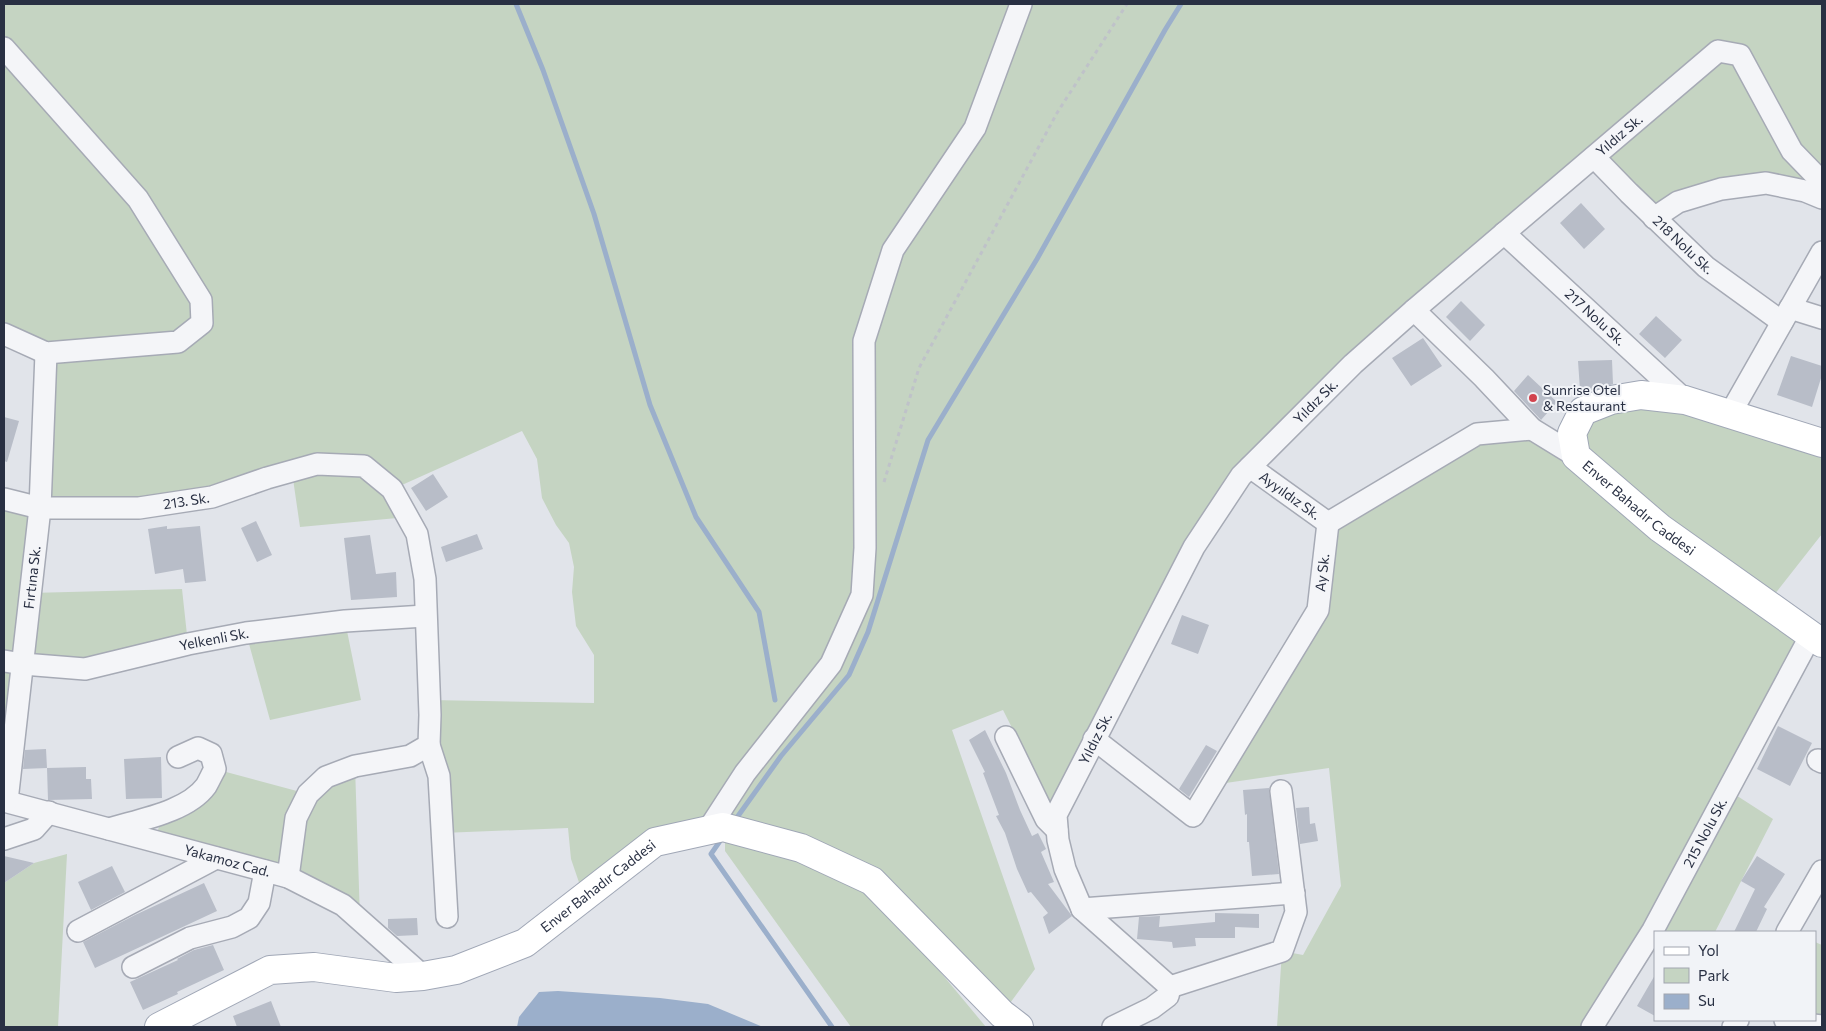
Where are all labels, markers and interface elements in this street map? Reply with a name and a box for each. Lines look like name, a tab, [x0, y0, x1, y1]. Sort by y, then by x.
street label: Yıldız Sk.	[1592, 110, 1646, 159]
street label: 218 Nolu Sk.	[1650, 212, 1717, 277]
street label: 217 Nolu Sk.	[1562, 285, 1629, 349]
street label: Yıldız Sk.	[1289, 375, 1341, 427]
place label: Sunrise Otel & Restaurant	[1543, 381, 1626, 414]
marker: Sunrise Otel & Restaurant	[1527, 392, 1539, 404]
street label: Enver Bahadır Caddesi	[1579, 456, 1699, 559]
street label: Ayyıldız Sk.	[1256, 467, 1324, 523]
street label: 213. Sk.	[162, 488, 211, 512]
street label: Fırtına Sk.	[20, 545, 44, 610]
street label: Ay Sk.	[1311, 553, 1332, 593]
street label: Yelkenli Sk.	[177, 624, 250, 654]
street label: Yıldız Sk.	[1075, 710, 1115, 767]
street label: 215 Nolu Sk.	[1679, 795, 1730, 870]
street label: Enver Bahadır Caddesi	[537, 836, 659, 936]
street label: Yakamoz Cad.	[182, 841, 272, 880]
legend	[1654, 931, 1816, 1021]
text: Yol	[1698, 941, 1719, 959]
text: Park	[1698, 966, 1729, 984]
text: Su	[1698, 991, 1715, 1009]

